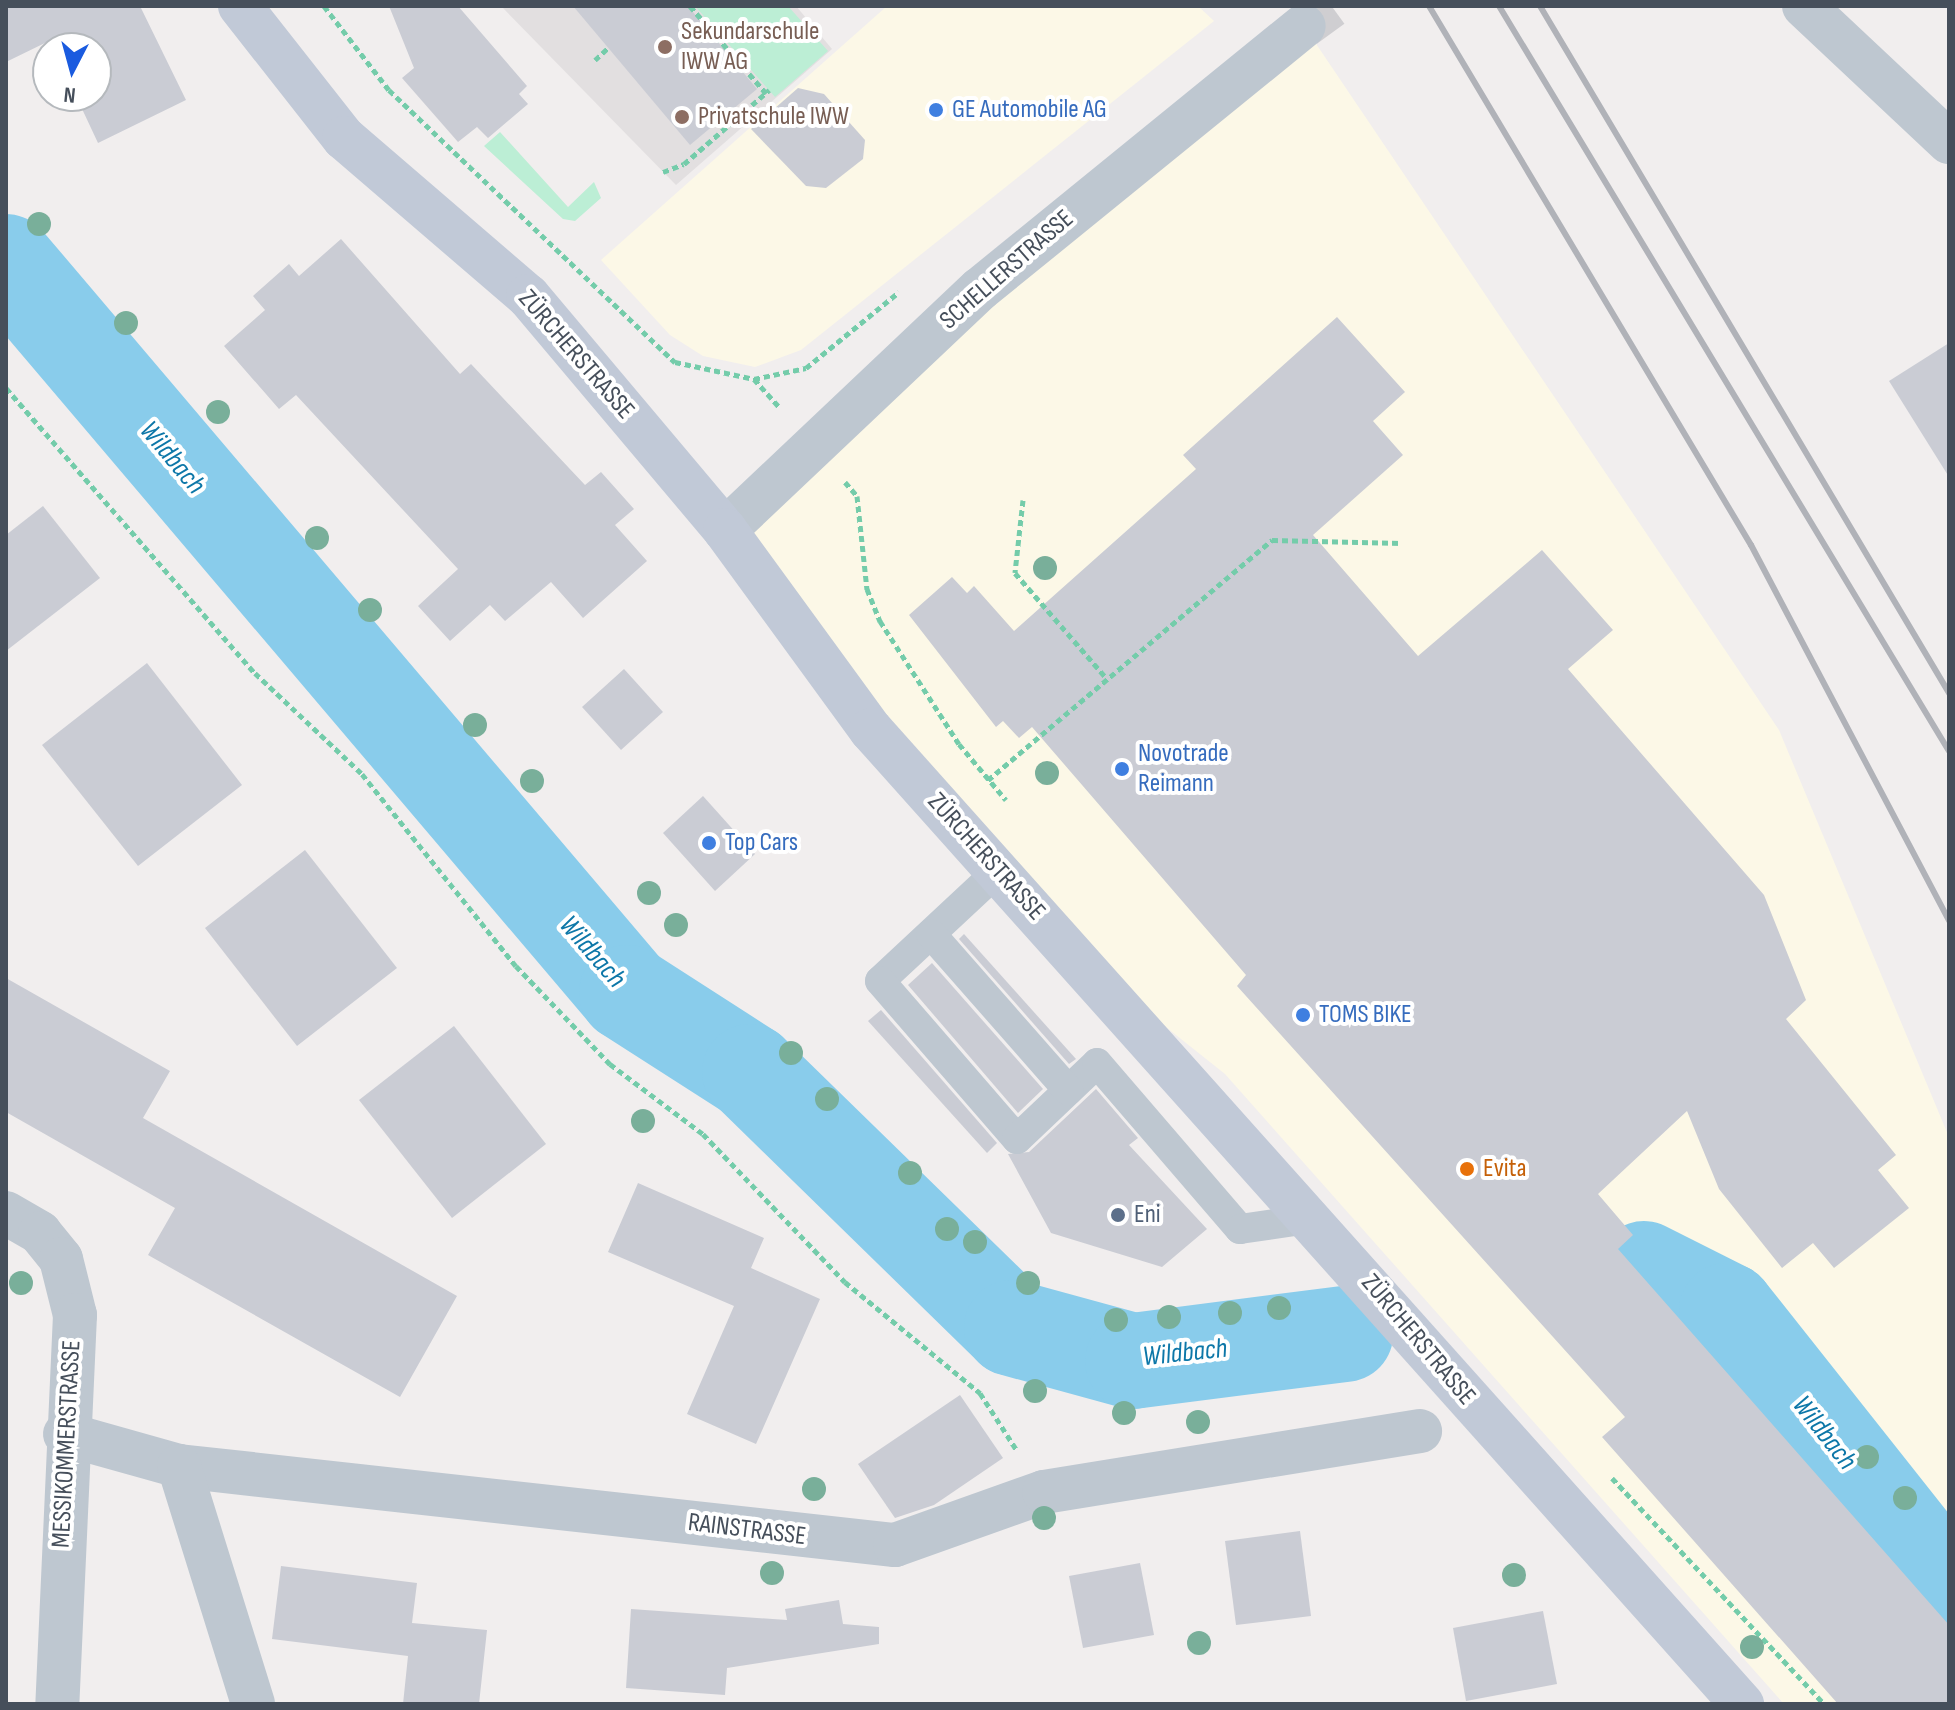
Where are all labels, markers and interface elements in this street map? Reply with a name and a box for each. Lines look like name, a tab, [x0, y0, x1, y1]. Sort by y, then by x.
place label: Sekundarschule IWW AG	[681, 16, 819, 78]
north arrow	[32, 32, 112, 112]
marker: Sekundarschule IWW AG	[656, 38, 674, 56]
text: N	[62, 80, 77, 108]
place label: GE Automobile AG	[952, 94, 1107, 126]
place label: Privatschule IWW	[698, 101, 849, 133]
marker: GE Automobile AG	[927, 101, 945, 119]
marker: Privatschule IWW	[673, 108, 691, 126]
street label: SCHELLERSTRASSE	[934, 204, 1080, 336]
street label: ZÜRCHERSTRASSE	[511, 284, 641, 426]
water label: Wildbach	[132, 415, 212, 501]
place label: Novotrade Reimann	[1138, 738, 1229, 800]
marker: Novotrade Reimann	[1113, 760, 1131, 778]
street label: ZÜRCHERSTRASSE	[921, 787, 1051, 927]
place label: Top Cars	[725, 827, 798, 859]
marker: Top Cars	[700, 834, 718, 852]
water label: Wildbach	[551, 909, 633, 995]
place label: TOMS BIKE	[1319, 999, 1412, 1031]
marker: TOMS BIKE	[1294, 1006, 1312, 1024]
place label: Evita	[1483, 1153, 1526, 1185]
marker: Evita	[1458, 1160, 1476, 1178]
place label: Eni	[1134, 1199, 1161, 1231]
marker: Eni	[1109, 1206, 1127, 1224]
street label: ZÜRCHERSTRASSE	[1354, 1268, 1482, 1412]
water label: Wildbach	[1141, 1332, 1229, 1374]
street label: MESSIKOMMERSTRASSE	[46, 1339, 88, 1549]
water label: Wildbach	[1785, 1389, 1863, 1477]
street label: RAINSTRASSE	[686, 1507, 808, 1553]

